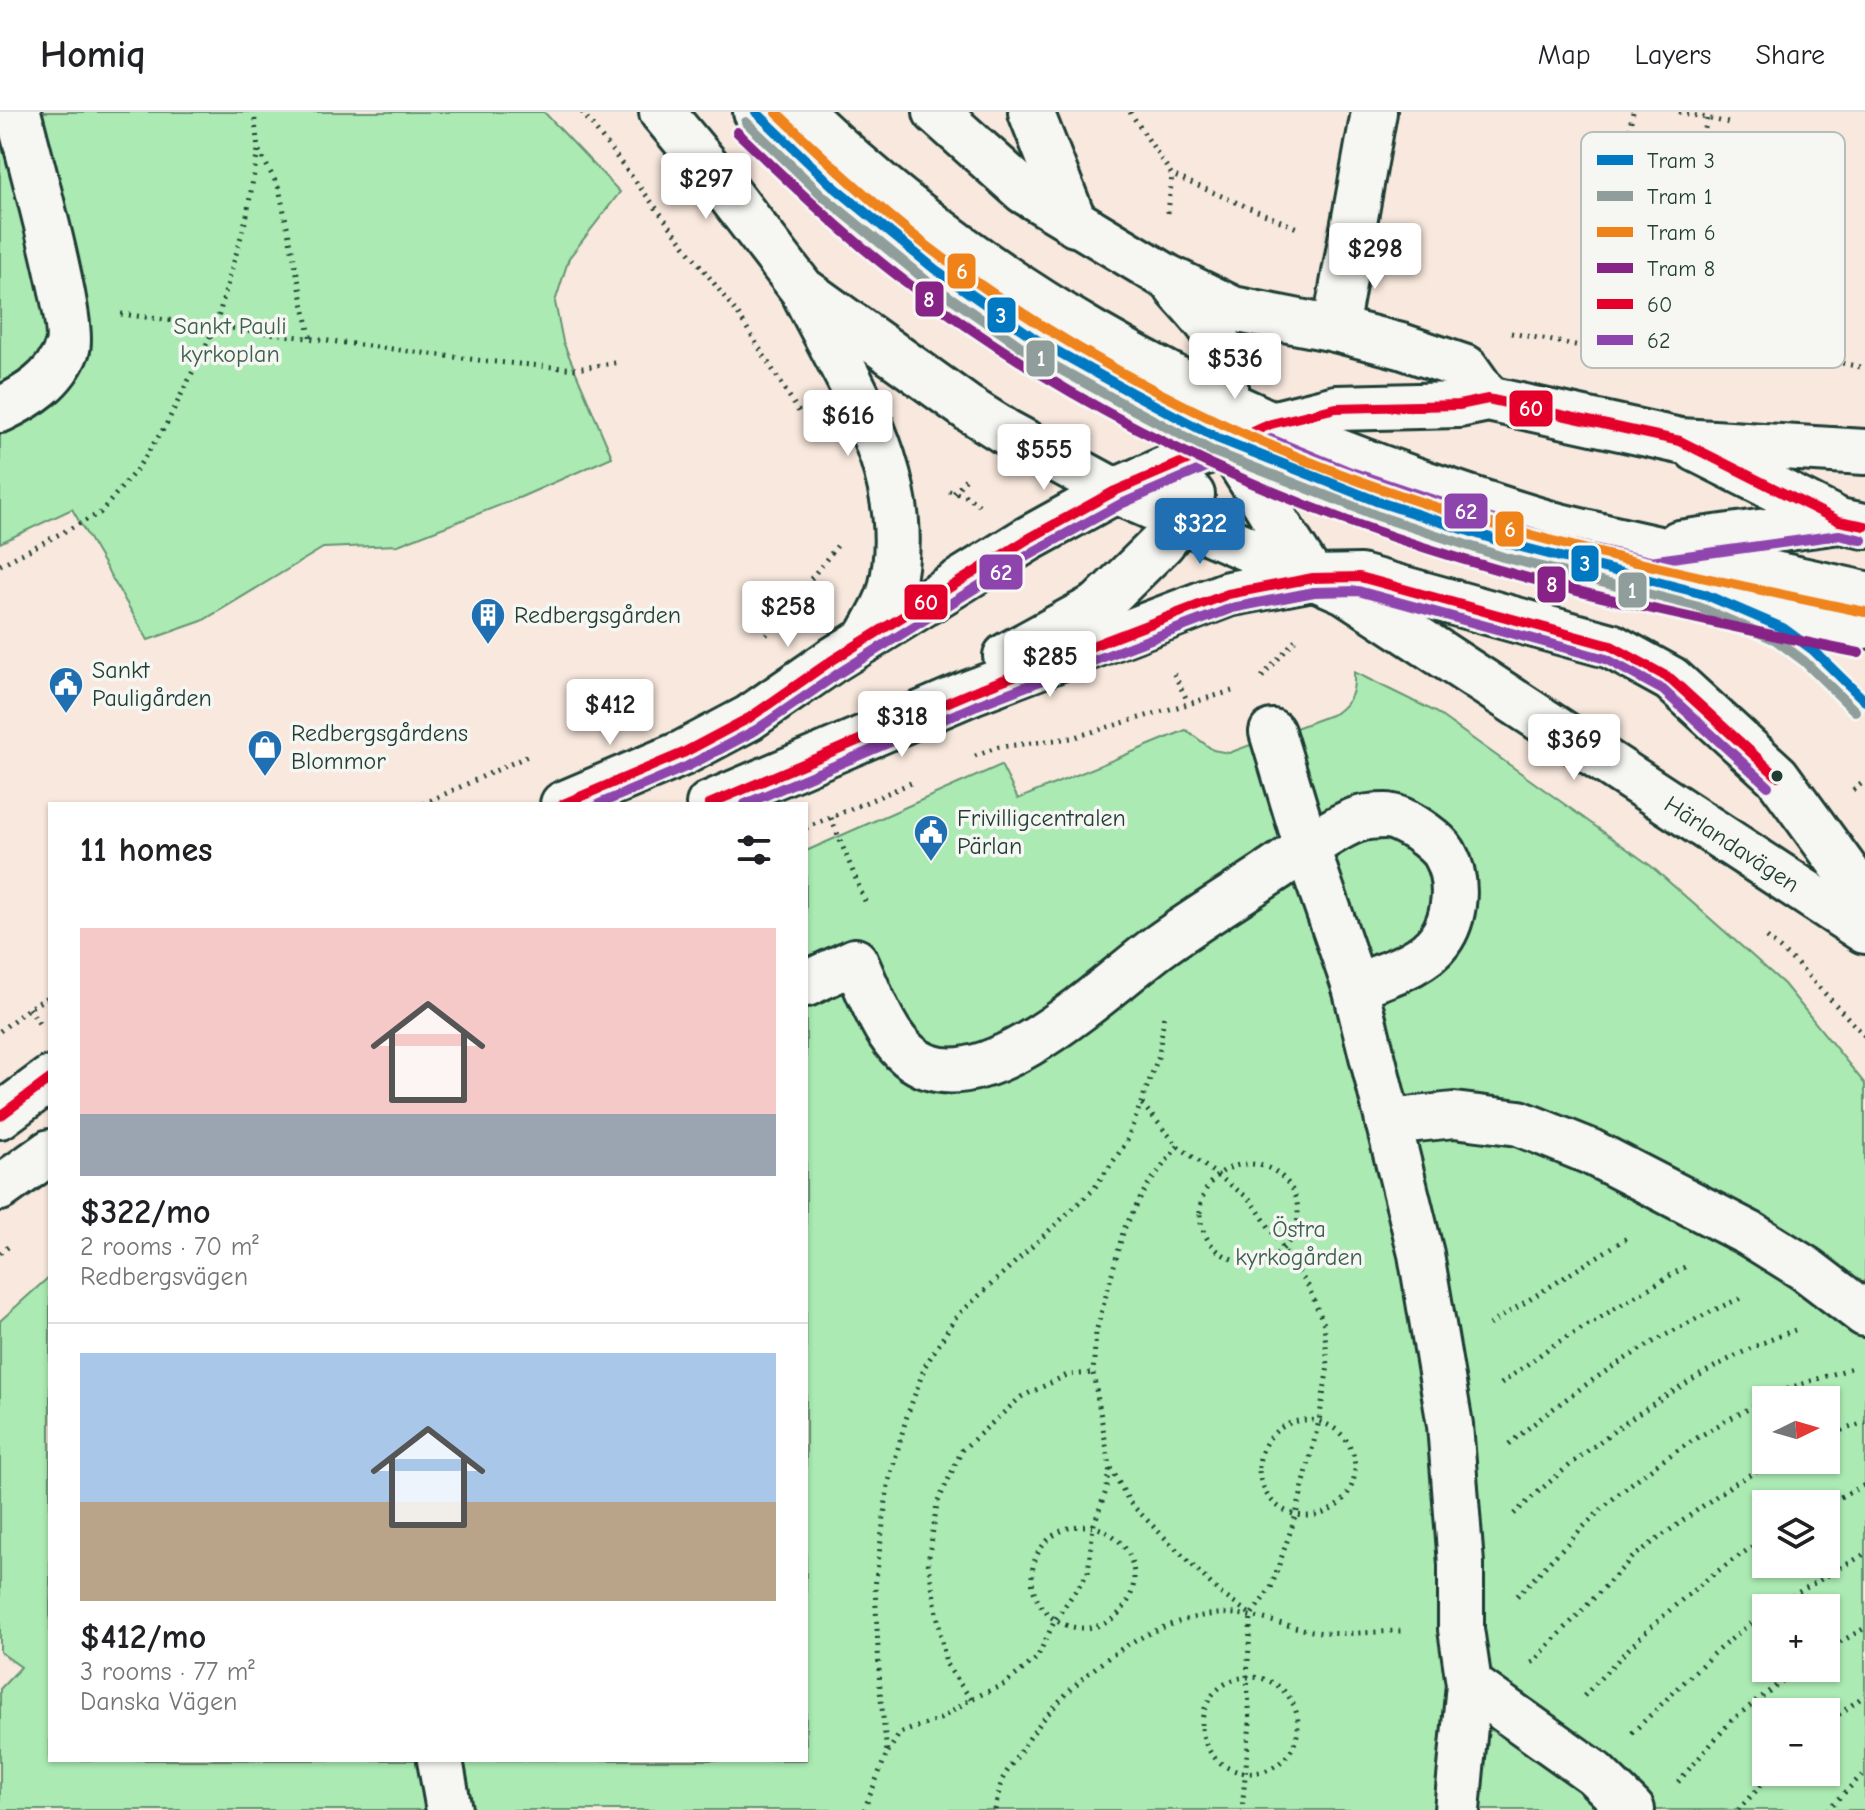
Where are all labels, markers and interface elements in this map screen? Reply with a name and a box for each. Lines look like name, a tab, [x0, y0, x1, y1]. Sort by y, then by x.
text: Homiq	[40, 33, 146, 77]
text: Map	[1538, 39, 1591, 71]
text: Layers	[1635, 39, 1711, 71]
text: Share	[1755, 39, 1825, 71]
legend	[1581, 132, 1845, 368]
text: Tram 3	[1647, 148, 1715, 174]
pin: $297	[659, 153, 753, 221]
text: $297	[679, 164, 733, 194]
text: Tram 1	[1647, 184, 1712, 210]
text: Tram 6	[1647, 220, 1716, 246]
pin: $298	[1328, 223, 1422, 291]
text: $298	[1347, 234, 1403, 264]
line badge: 6	[946, 252, 977, 290]
text: Tram 8	[1647, 256, 1715, 282]
text: 6	[956, 259, 968, 285]
line badge: 8	[914, 280, 945, 318]
text: 8	[923, 287, 935, 313]
text: 60	[1647, 292, 1672, 318]
line badge: 3	[986, 296, 1017, 334]
text: 3	[996, 303, 1006, 329]
park label: Sankt Pauli kyrkoplan	[173, 312, 287, 368]
text: 62	[1647, 328, 1670, 354]
pin: $536	[1188, 333, 1282, 401]
line badge: 1	[1025, 339, 1056, 378]
text: $536	[1207, 344, 1263, 374]
text: 1	[1037, 346, 1045, 372]
line badge: 60	[1508, 389, 1554, 428]
pin: $616	[801, 390, 895, 458]
text: 60	[1519, 396, 1543, 422]
text: $616	[821, 401, 875, 431]
pin: $555	[997, 424, 1091, 492]
text: $555	[1015, 435, 1073, 465]
line badge: 62	[1443, 492, 1489, 530]
pin: $322	[1153, 498, 1247, 566]
text: 62	[1455, 499, 1477, 525]
text: $322	[1173, 509, 1227, 539]
line badge: 6	[1494, 510, 1525, 548]
text: 6	[1504, 517, 1516, 543]
line badge: 3	[1570, 544, 1600, 583]
text: 3	[1580, 551, 1590, 577]
line badge: 62	[978, 553, 1024, 591]
text: 62	[990, 560, 1012, 586]
line badge: 8	[1536, 565, 1567, 604]
line badge: 1	[1617, 571, 1648, 609]
text: 8	[1546, 572, 1558, 598]
text: 1	[1628, 578, 1636, 604]
pin: $258	[741, 581, 835, 649]
line badge: 60	[903, 583, 949, 621]
text: 60	[914, 590, 938, 616]
text: $258	[760, 592, 816, 622]
building icon: Redbergsgården	[469, 596, 507, 646]
place label: Redbergsgården	[514, 601, 681, 629]
pin: $285	[1003, 631, 1097, 699]
text: $285	[1022, 642, 1078, 672]
place label: Sankt Pauligården	[92, 656, 212, 712]
public building icon: Sankt Pauligården	[47, 665, 85, 715]
pin: $412	[563, 679, 657, 747]
text: $412	[584, 690, 636, 720]
pin: $318	[855, 691, 949, 759]
text: $318	[876, 702, 928, 732]
pin: $369	[1527, 714, 1621, 782]
place label: Redbergsgårdens Blommor	[291, 719, 468, 775]
text: $369	[1546, 725, 1602, 755]
shop icon: Redbergsgårdens Blommor	[246, 728, 284, 778]
unlabelled marker	[1769, 768, 1785, 784]
street label: Härlandavägen	[1659, 790, 1805, 898]
place label: Frivilligcentralen Pärlan	[957, 804, 1126, 860]
public building icon: Frivilligcentralen Pärlan	[912, 813, 950, 863]
icon: filters	[732, 828, 776, 872]
text: 11 homes	[80, 830, 213, 870]
icon: home	[356, 980, 500, 1124]
text: $322/mo	[80, 1192, 211, 1232]
park label: Östra kyrkogården	[1235, 1215, 1363, 1271]
text: 2 rooms · 70 m²	[80, 1232, 259, 1262]
text: Redbergsvägen	[80, 1262, 248, 1292]
north arrow	[1752, 1386, 1840, 1474]
map controls	[1752, 1386, 1840, 1786]
icon: home	[356, 1405, 500, 1549]
button: layers	[1752, 1490, 1840, 1578]
button: +	[1752, 1594, 1840, 1682]
text: $412/mo	[80, 1617, 206, 1657]
text: 3 rooms · 77 m²	[80, 1657, 255, 1687]
text: Danska Vägen	[80, 1687, 237, 1717]
button: −	[1752, 1698, 1840, 1786]

